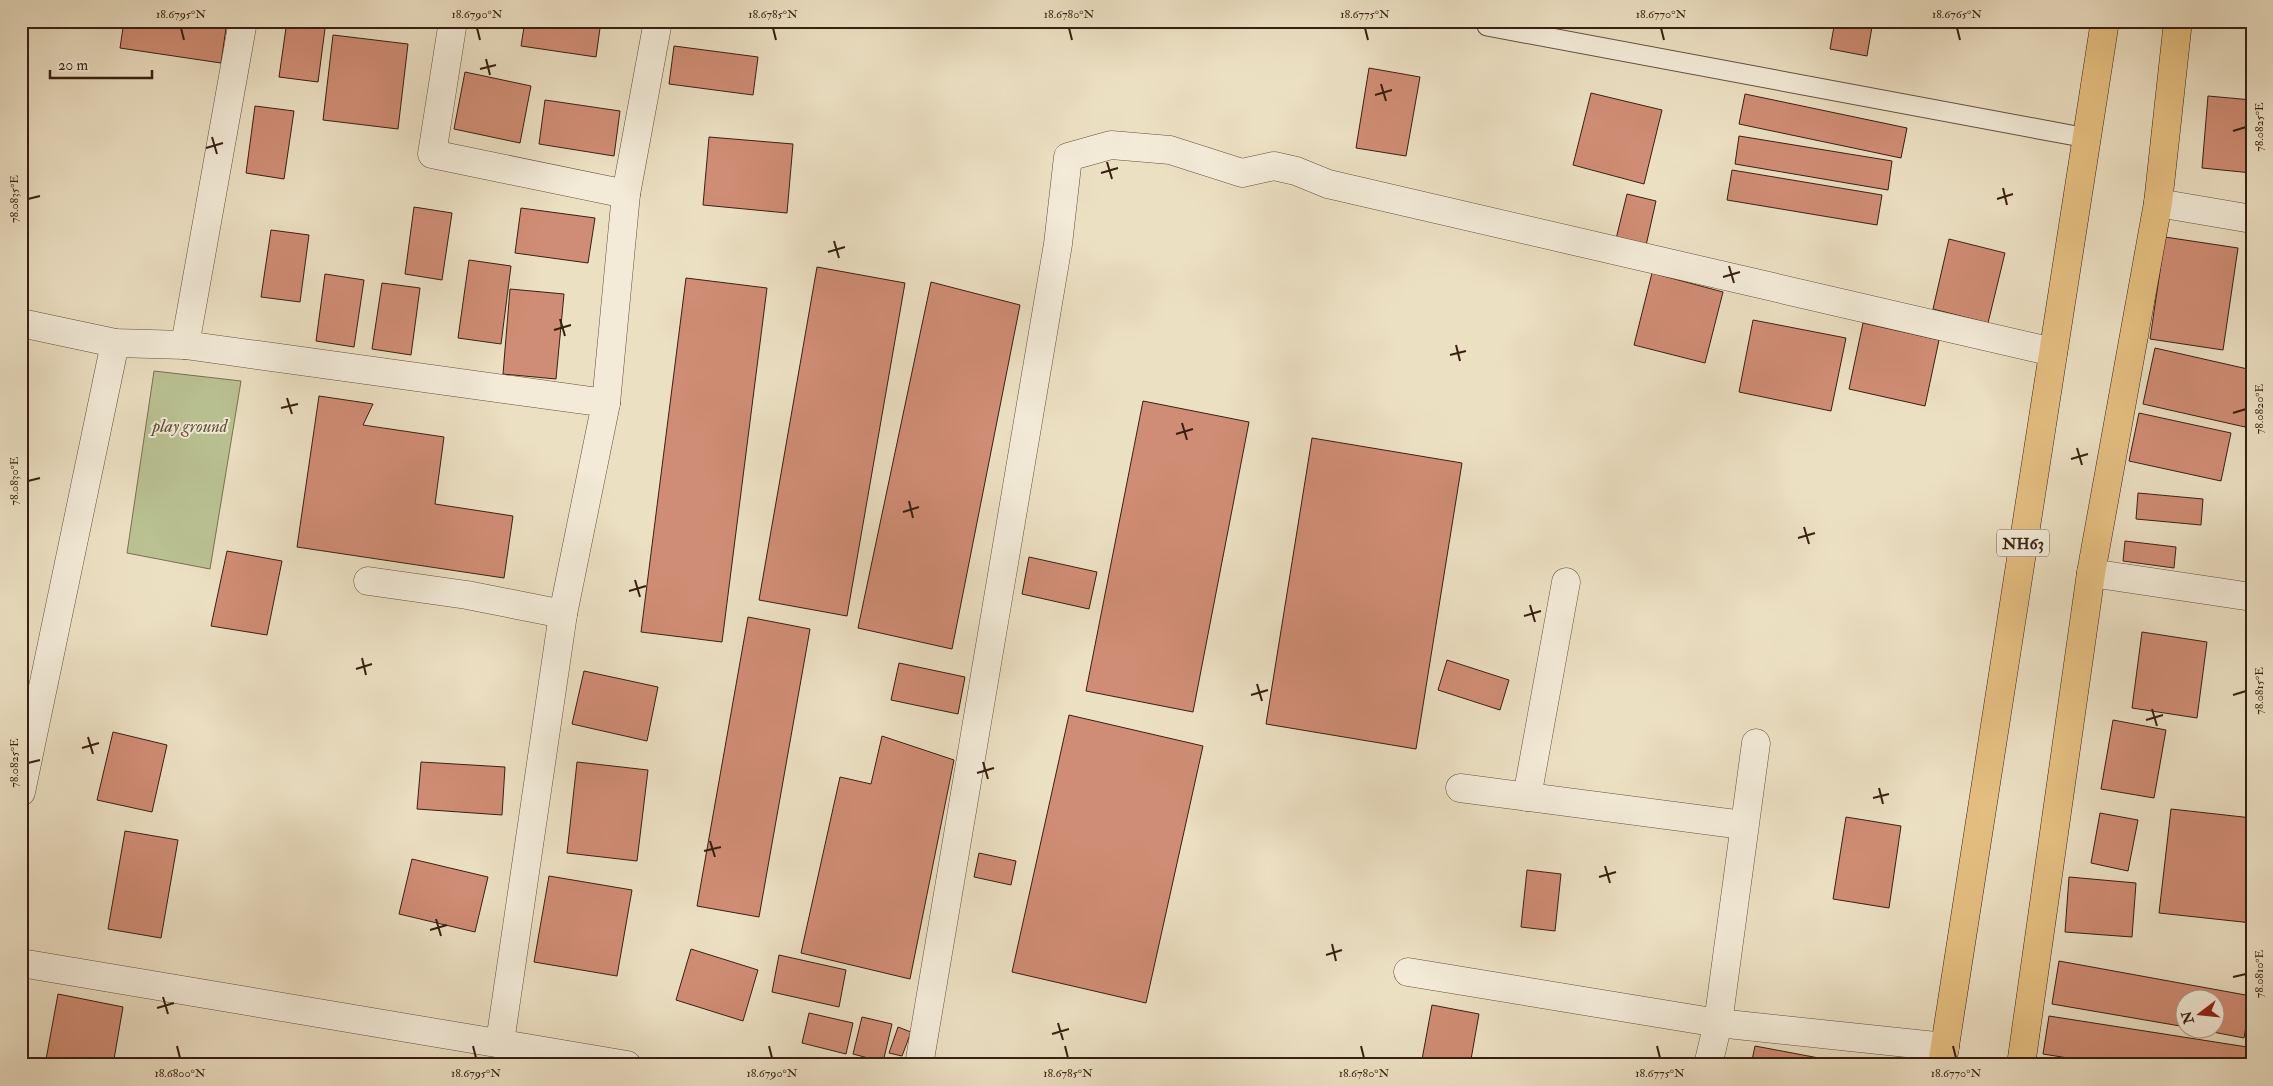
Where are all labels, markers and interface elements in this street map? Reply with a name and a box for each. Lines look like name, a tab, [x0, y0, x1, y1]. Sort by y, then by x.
text: 18.6795°N	[156, 7, 206, 22]
text: 18.6790°N	[451, 7, 503, 22]
text: 18.6785°N	[748, 7, 798, 22]
text: 18.6780°N	[1044, 7, 1095, 22]
text: 18.6775°N	[1340, 7, 1390, 22]
text: 18.6770°N	[1636, 7, 1686, 22]
text: 18.6765°N	[1932, 7, 1982, 22]
scale bar	[50, 48, 152, 80]
text: 20 m	[58, 56, 88, 75]
text: 78.0825°E	[2252, 102, 2267, 152]
text: 78.0835°E	[7, 175, 22, 223]
text: 78.0820°E	[2252, 383, 2267, 434]
park label: play ground	[150, 415, 229, 438]
text: 78.0830°E	[7, 456, 22, 505]
road number: NH63	[1997, 530, 2049, 556]
text: 78.0815°E	[2252, 667, 2267, 715]
text: 78.0825°E	[7, 738, 22, 788]
text: 78.0810°E	[2252, 949, 2267, 998]
north arrow	[2176, 988, 2226, 1038]
text: N	[2178, 1009, 2198, 1027]
text: 18.6800°N	[154, 1066, 206, 1081]
text: 18.6795°N	[451, 1066, 501, 1081]
text: 18.6790°N	[746, 1066, 798, 1081]
text: 18.6785°N	[1043, 1066, 1093, 1081]
text: 18.6780°N	[1339, 1066, 1390, 1081]
text: 18.6775°N	[1635, 1066, 1685, 1081]
text: 18.6770°N	[1931, 1066, 1981, 1081]

